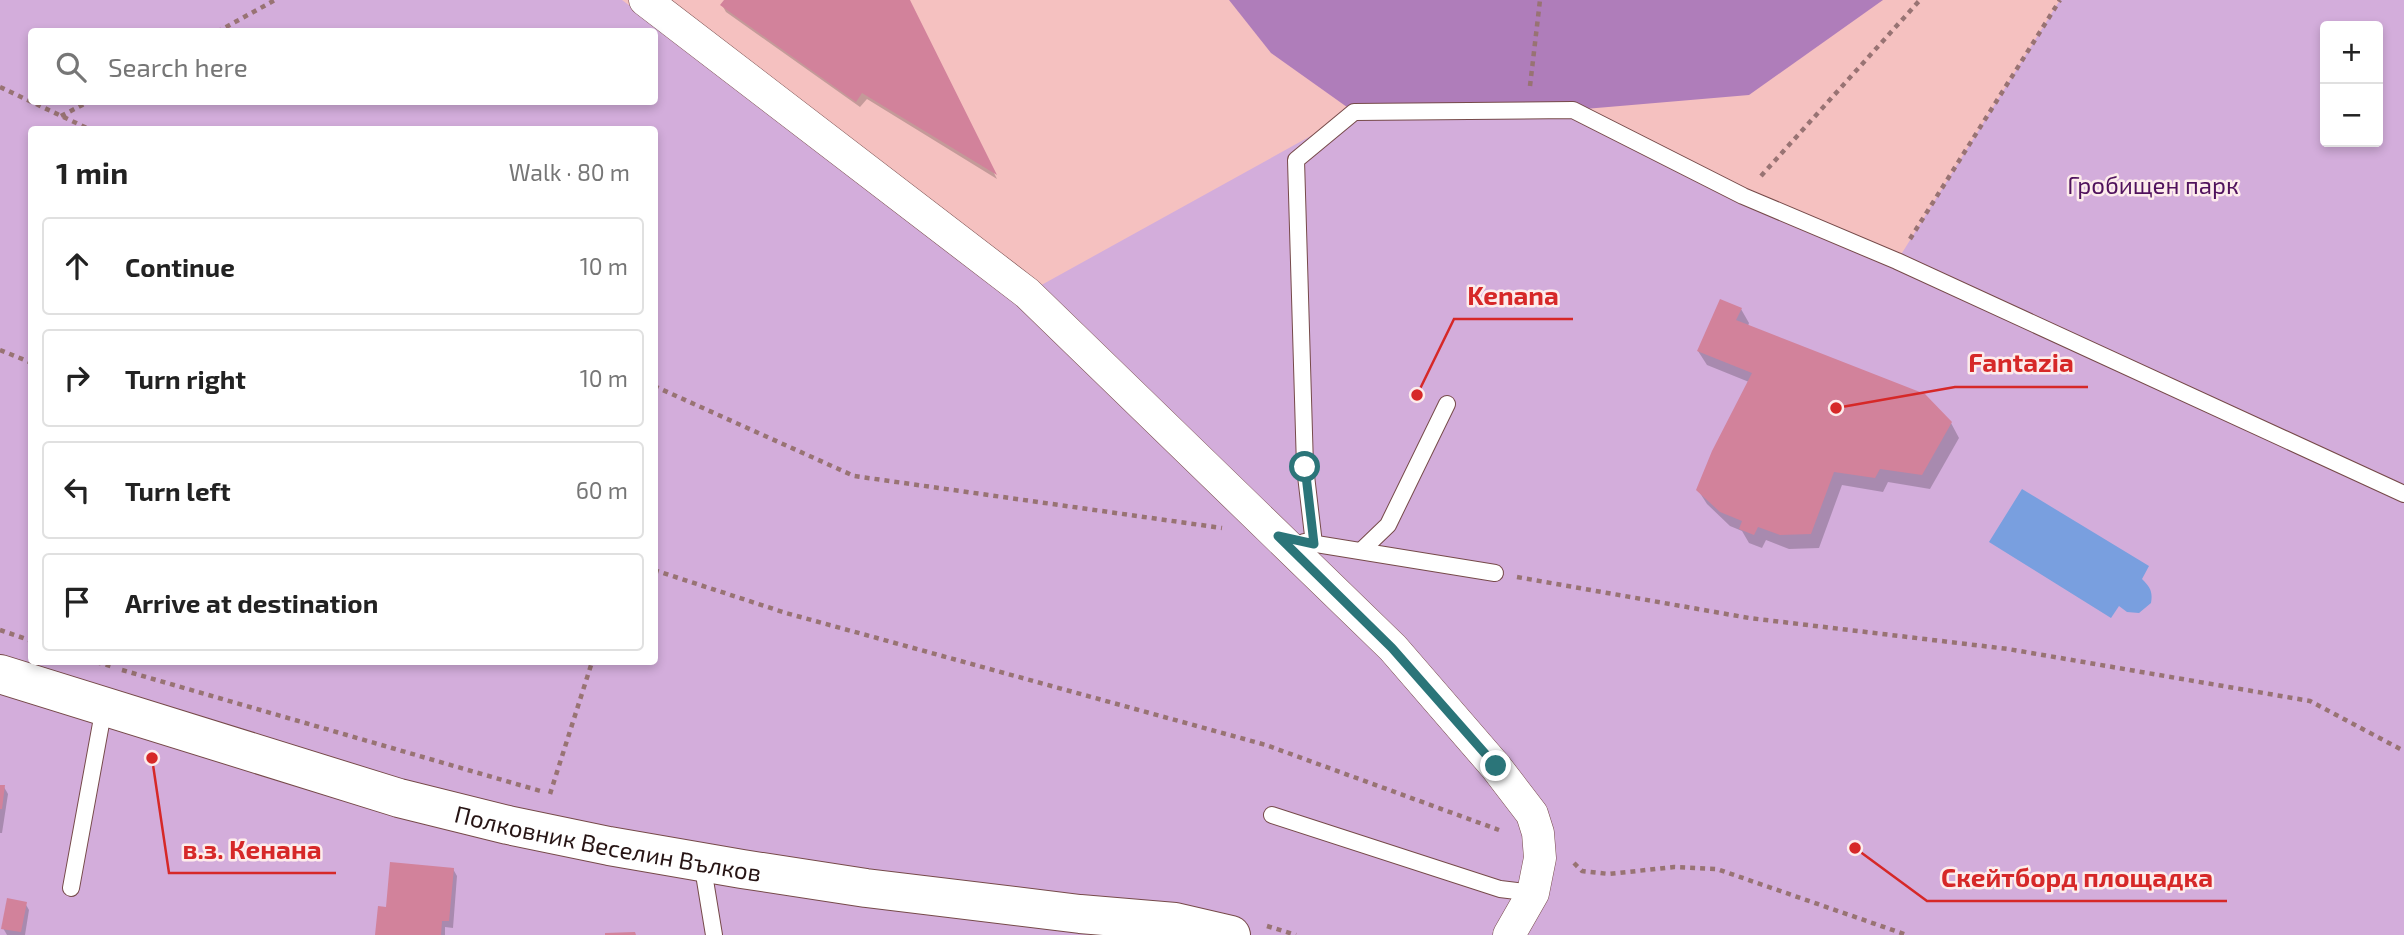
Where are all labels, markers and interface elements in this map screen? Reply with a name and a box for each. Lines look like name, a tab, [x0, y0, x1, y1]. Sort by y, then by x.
map controls	[2320, 21, 2383, 147]
button: +	[2320, 21, 2383, 84]
search box	[28, 28, 658, 105]
icon: search	[52, 48, 90, 86]
text: Search here	[108, 51, 248, 82]
button: −	[2320, 84, 2383, 147]
text: 1 min	[56, 154, 128, 190]
text: Walk · 80 m	[509, 158, 630, 186]
park label: Гробищен парк	[2067, 170, 2239, 199]
icon: ahead	[58, 247, 96, 285]
text: Continue	[125, 251, 235, 282]
text: 10 m	[580, 252, 628, 280]
callout: Kenana	[1454, 272, 1573, 319]
text: Kenana	[1467, 279, 1559, 310]
callout: Fantazia	[1955, 340, 2088, 387]
text: Fantazia	[1968, 346, 2074, 377]
icon: right	[58, 359, 96, 397]
text: Turn right	[125, 363, 246, 394]
text: 10 m	[580, 364, 628, 392]
route start	[1289, 451, 1320, 482]
icon: left	[58, 471, 96, 509]
text: Turn left	[125, 475, 231, 506]
text: 60 m	[576, 476, 628, 504]
icon: arrive	[58, 583, 96, 621]
text: Arrive at destination	[125, 587, 378, 618]
route end	[1480, 750, 1511, 781]
street label: Полковник Веселин Вълков	[452, 798, 764, 886]
callout: в.з. Кенана	[169, 826, 336, 873]
text: в.з. Кенана	[182, 833, 322, 864]
callout: Скейтборд площадка	[1927, 854, 2227, 901]
text: Скейтборд площадка	[1941, 861, 2213, 892]

